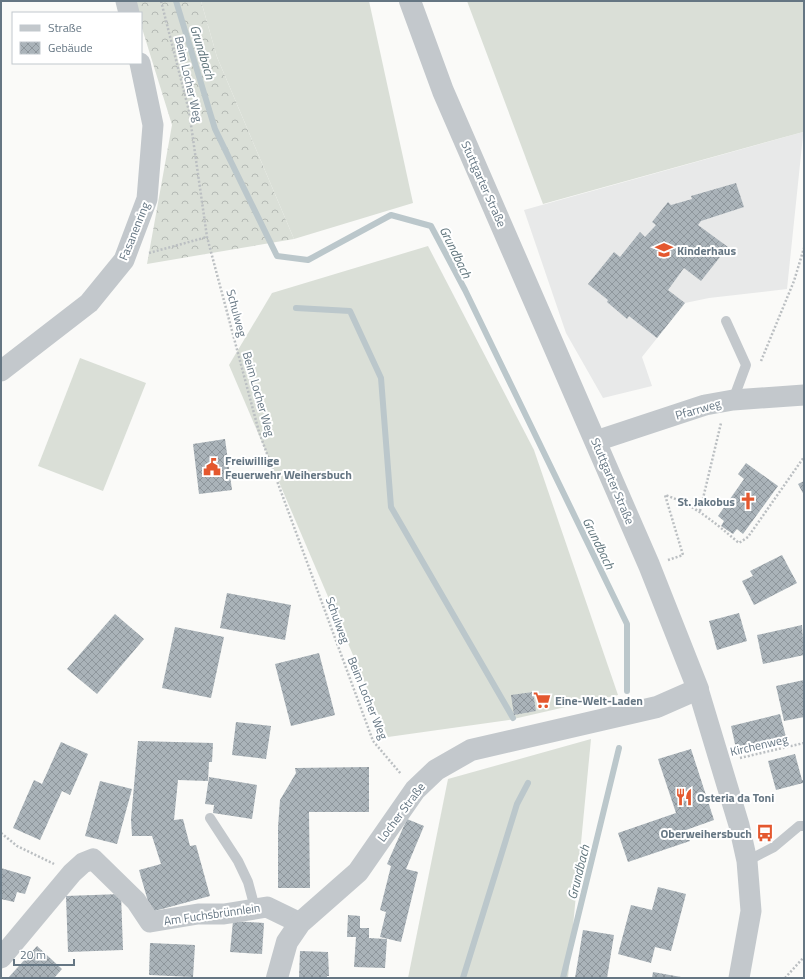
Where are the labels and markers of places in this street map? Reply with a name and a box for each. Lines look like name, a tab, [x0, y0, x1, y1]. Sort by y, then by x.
school or university icon: Kinderhaus	[654, 240, 674, 260]
place label: Kinderhaus	[677, 241, 736, 260]
place label: Freiwillige Feuerwehr Weihersbuch	[225, 451, 352, 484]
public building icon: Freiwillige Feuerwehr Weihersbuch	[202, 457, 222, 477]
church icon: St. Jakobus	[738, 491, 758, 511]
place label: St. Jakobus	[677, 492, 735, 511]
supermarket icon: Eine-Welt-Laden	[532, 690, 552, 710]
place label: Eine-Welt-Laden	[555, 691, 643, 710]
restaurant icon: Osteria da Toni	[674, 787, 694, 807]
place label: Osteria da Toni	[697, 788, 774, 807]
bus stop icon: Oberweihersbuch	[755, 823, 775, 843]
place label: Oberweihersbuch	[661, 824, 752, 843]

